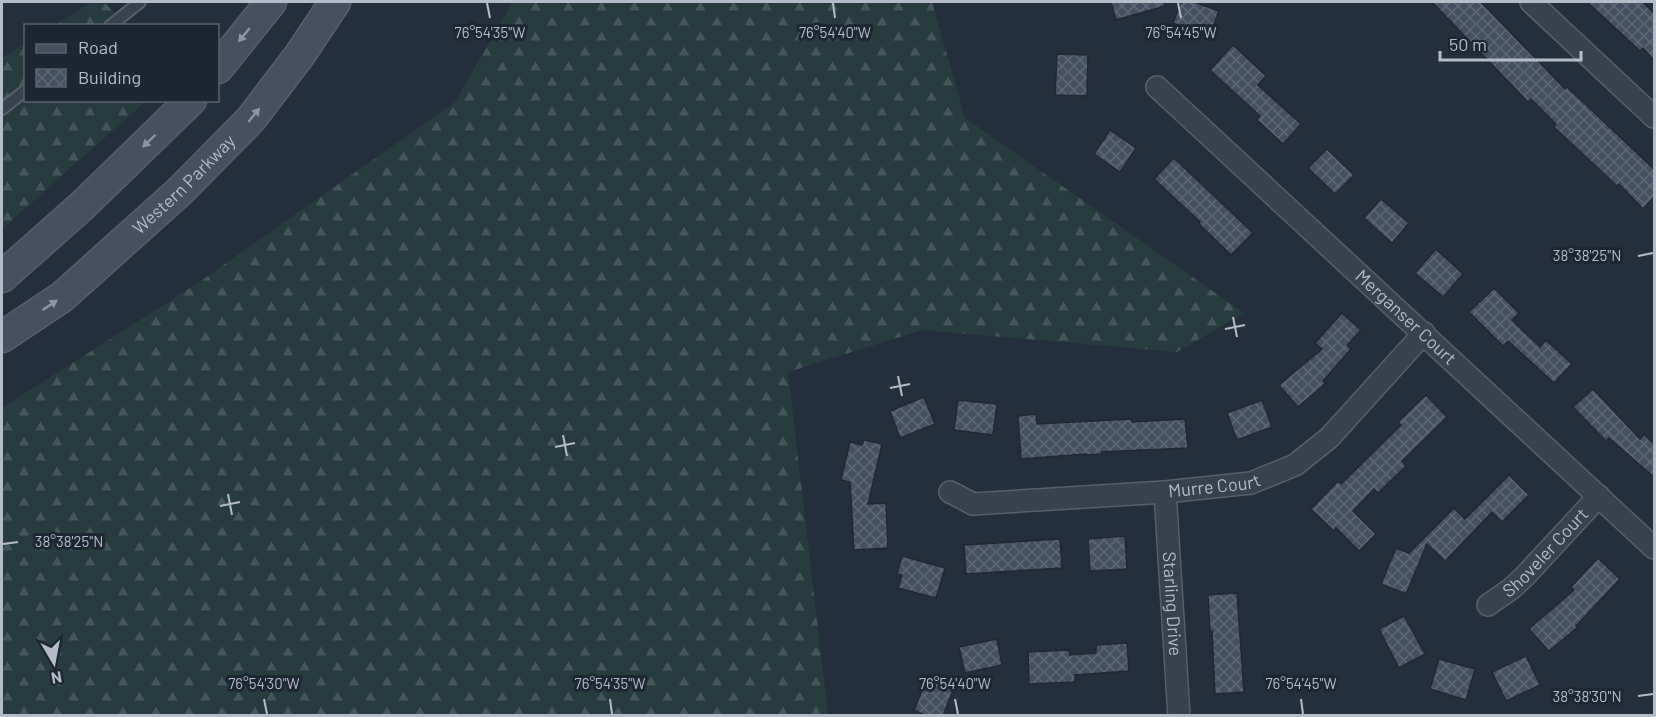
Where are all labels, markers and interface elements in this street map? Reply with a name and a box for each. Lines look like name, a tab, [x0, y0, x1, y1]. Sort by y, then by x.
text: 76°54'35"W	[455, 23, 525, 41]
text: 76°54'40"W	[799, 23, 871, 41]
text: 76°54'45"W	[1145, 23, 1217, 41]
legend	[24, 24, 219, 102]
scale bar	[1440, 24, 1581, 62]
one-way arrow	[238, 27, 251, 43]
text: 50 m	[1449, 33, 1487, 55]
text: Road	[78, 36, 118, 58]
text: Building	[78, 66, 141, 88]
one-way arrow	[247, 107, 260, 123]
street label: Western Parkway	[127, 130, 239, 239]
one-way arrow	[142, 134, 157, 148]
text: 38°38'25"N	[1553, 246, 1621, 264]
street label: Merganser Court	[1351, 265, 1461, 369]
one-way arrow	[42, 299, 58, 311]
street label: Murre Court	[1167, 468, 1264, 502]
street label: Shoveler Court	[1498, 503, 1592, 602]
text: 38°38'25"N	[35, 532, 103, 550]
street label: Starling Drive	[1159, 551, 1187, 657]
north arrow	[24, 633, 84, 693]
text: N	[50, 668, 64, 689]
text: 76°54'30"W	[228, 674, 300, 692]
text: 76°54'35"W	[575, 674, 645, 692]
text: 76°54'40"W	[919, 674, 991, 692]
text: 76°54'45"W	[1265, 674, 1337, 692]
text: 38°38'30"N	[1552, 687, 1622, 705]

